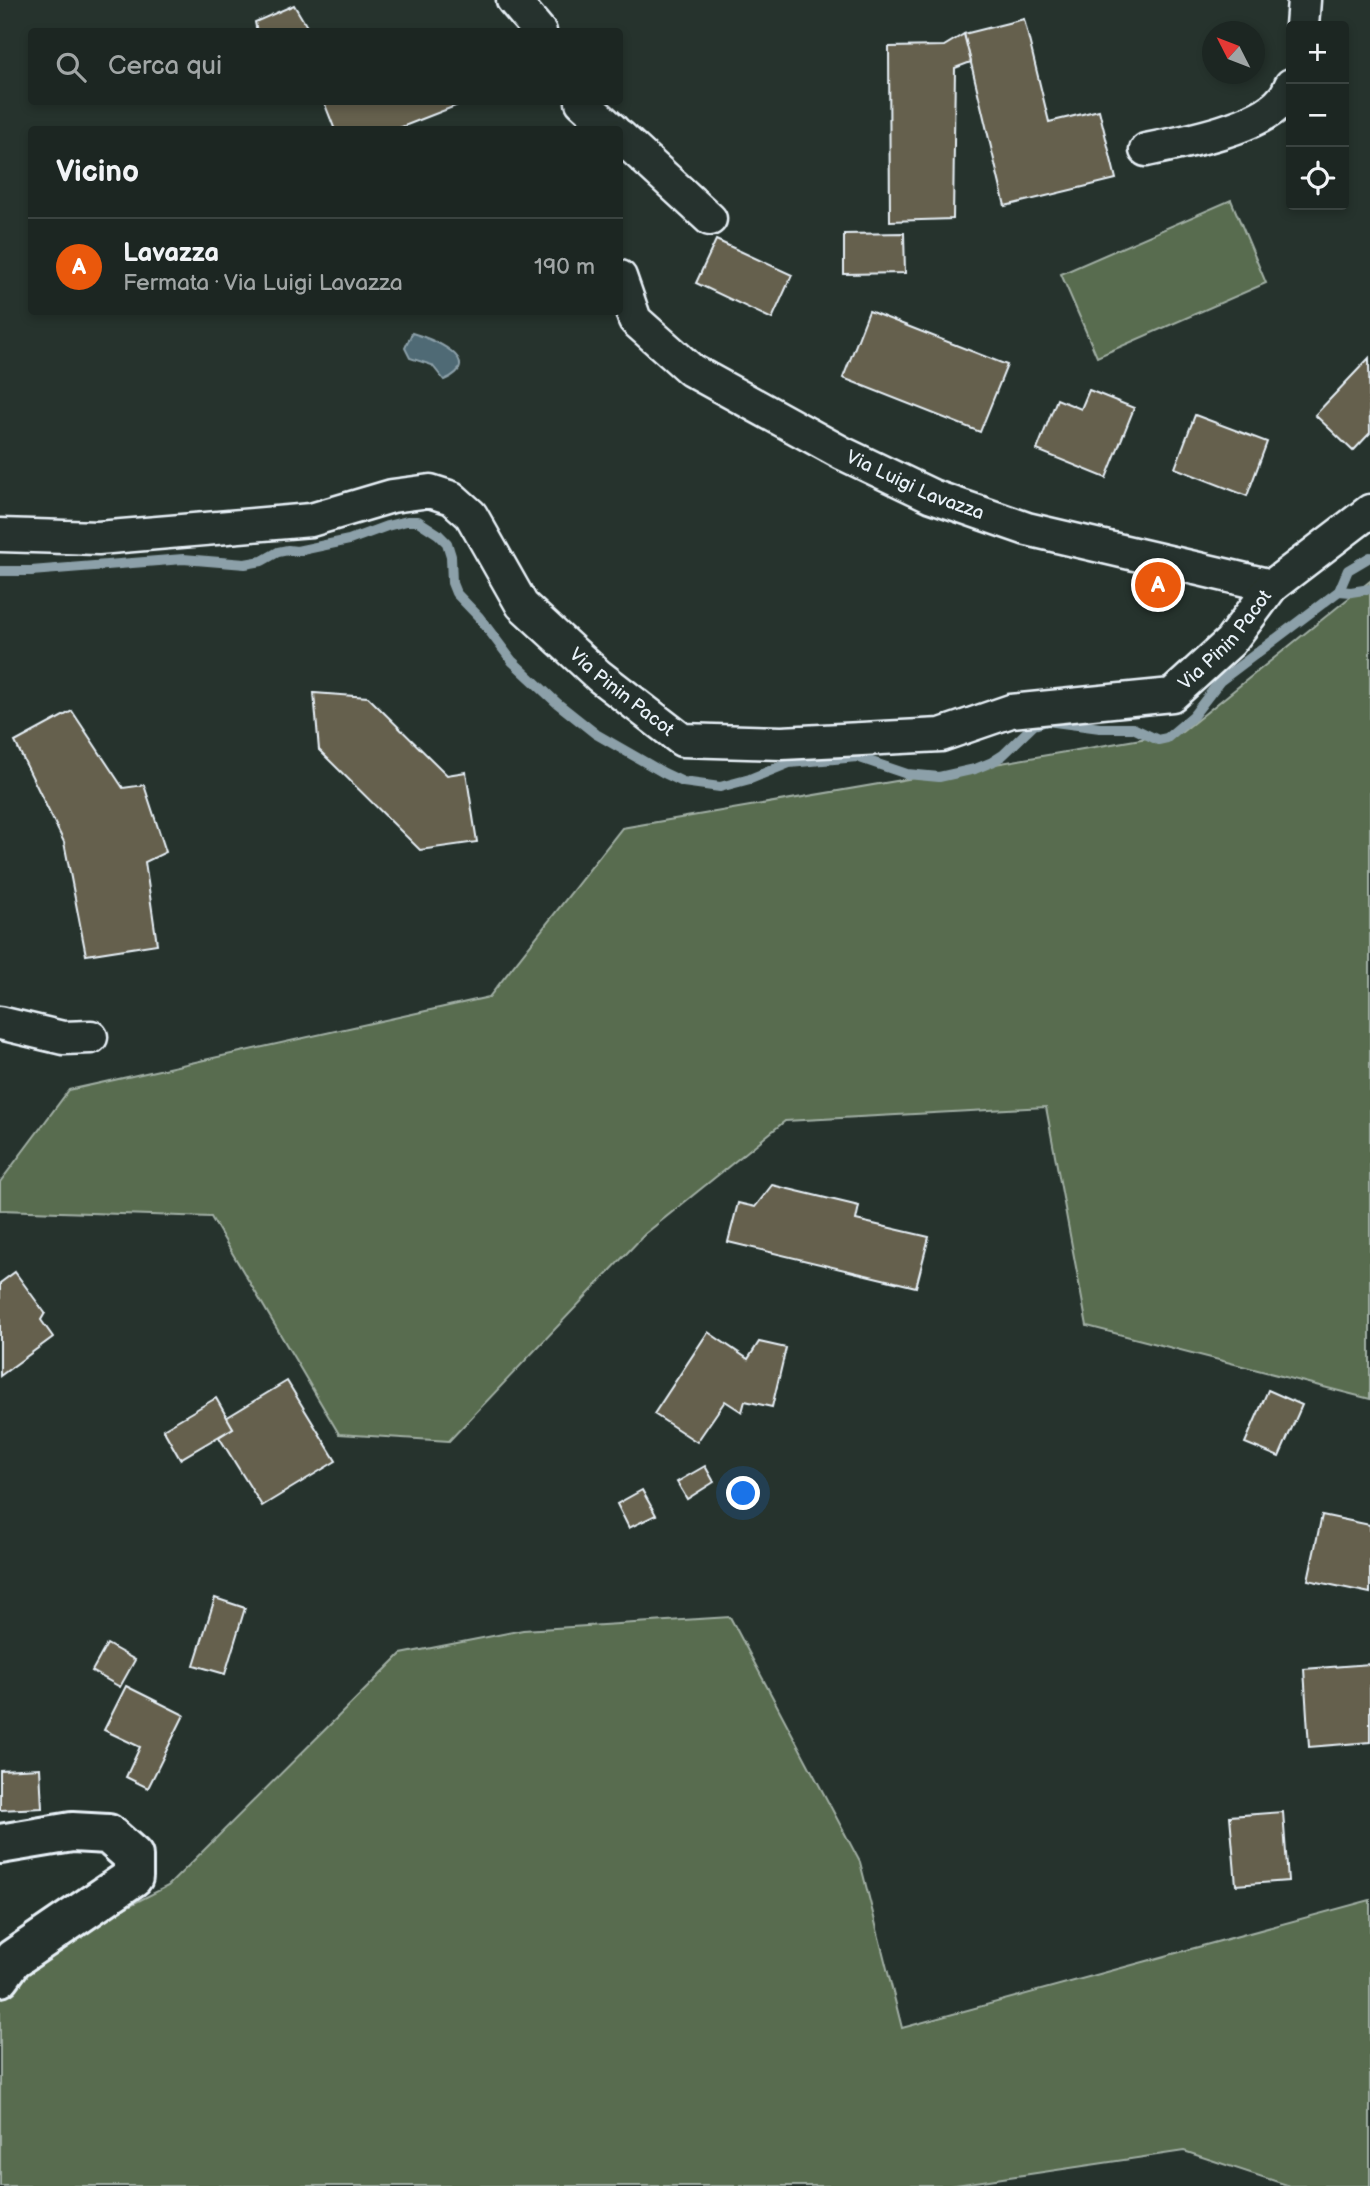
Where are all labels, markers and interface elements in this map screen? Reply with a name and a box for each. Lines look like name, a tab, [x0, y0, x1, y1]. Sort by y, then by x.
north arrow	[1202, 21, 1265, 84]
map controls	[1286, 21, 1349, 210]
button: +	[1286, 21, 1349, 84]
search box	[28, 28, 623, 105]
icon: search	[52, 48, 90, 86]
text: Cerca qui	[108, 51, 222, 82]
button: −	[1286, 84, 1349, 147]
button: locate	[1286, 147, 1349, 210]
text: Vicino	[56, 154, 139, 190]
text: Lavazza	[123, 238, 219, 269]
text: A	[72, 253, 86, 281]
text: 190 m	[534, 253, 595, 281]
text: Fermata · Via Luigi Lavazza	[123, 269, 403, 297]
street label: Via Luigi Lavazza	[842, 445, 987, 525]
pin: A	[1135, 559, 1181, 611]
street label: Via Pinin Pacot	[1174, 585, 1277, 695]
street label: Via Pinin Pacot	[564, 643, 679, 741]
your location	[726, 1476, 760, 1510]

